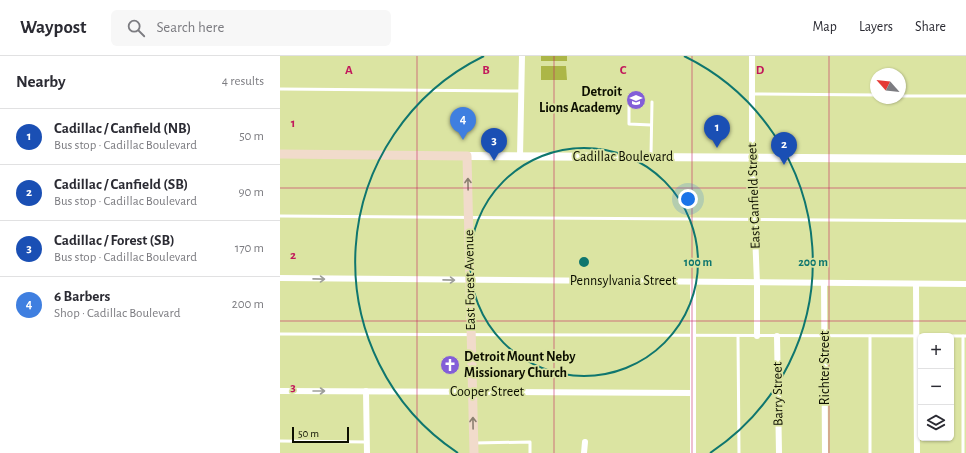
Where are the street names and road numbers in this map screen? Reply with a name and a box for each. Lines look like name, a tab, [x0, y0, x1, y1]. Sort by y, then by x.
street label: East Canfield Street	[745, 142, 763, 249]
street label: Cadillac Boulevard	[573, 150, 673, 164]
street label: East Forest Avenue	[462, 229, 478, 331]
street label: Pennsylvania Street	[570, 274, 677, 288]
street label: Richter Street	[818, 330, 832, 405]
street label: Barry Street	[770, 361, 786, 426]
street label: Cooper Street	[450, 385, 525, 399]

